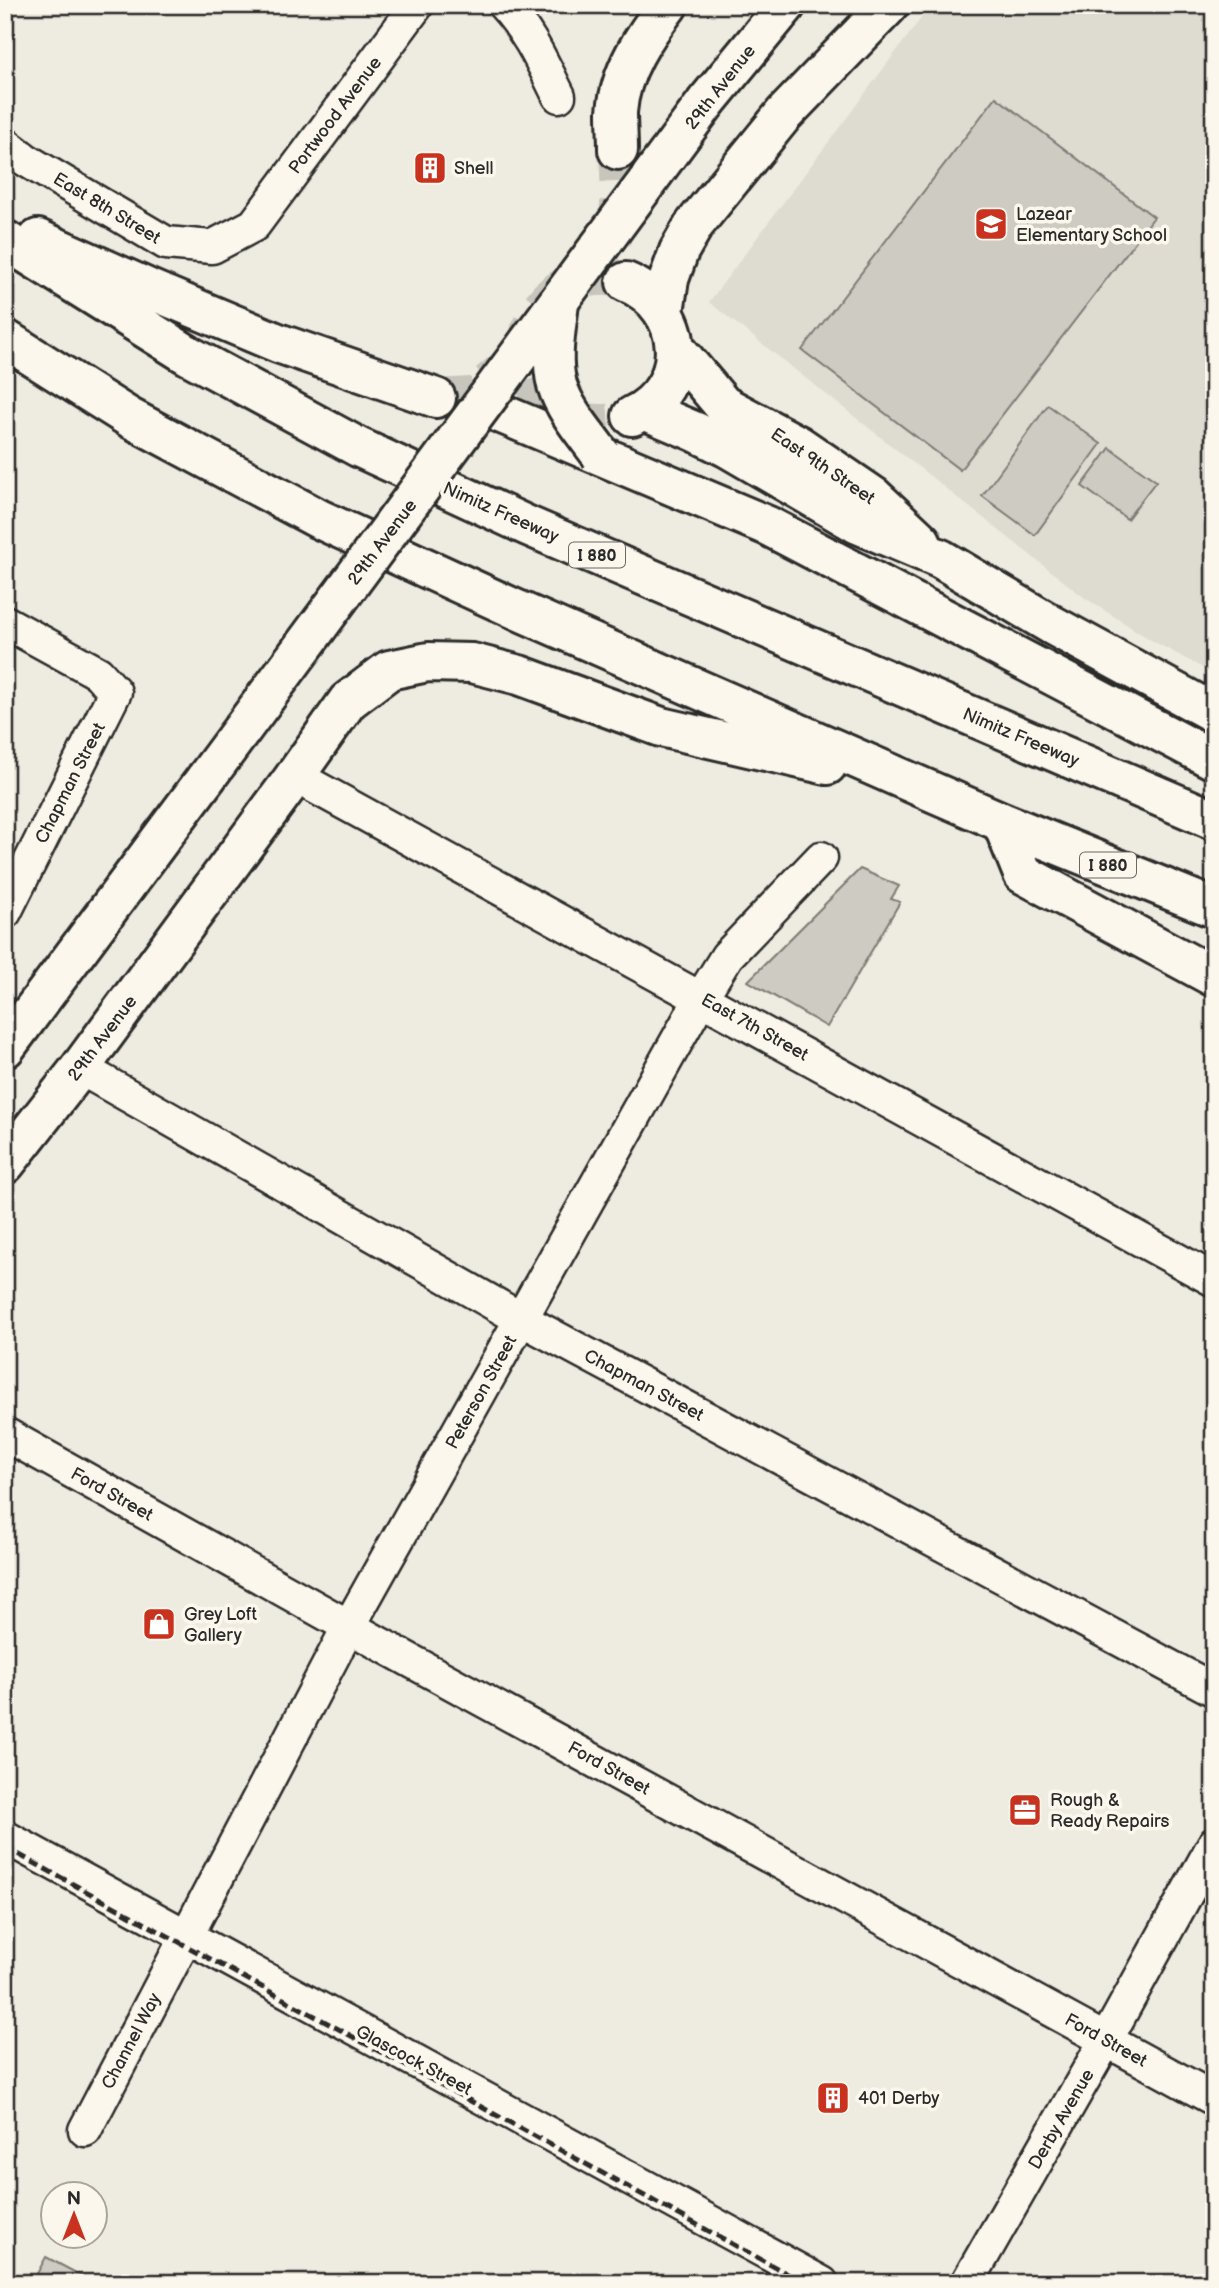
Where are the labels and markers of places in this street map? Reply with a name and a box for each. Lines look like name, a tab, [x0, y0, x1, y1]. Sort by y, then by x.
building icon: Shell	[411, 149, 449, 187]
place label: Shell	[454, 158, 494, 179]
place label: Lazear Elementary School	[1016, 204, 1167, 246]
school or university icon: Lazear Elementary School	[972, 205, 1010, 243]
place label: Grey Loft Gallery	[184, 1604, 257, 1646]
shop icon: Grey Loft Gallery	[140, 1605, 178, 1643]
place label: Rough & Ready Repairs	[1050, 1790, 1170, 1832]
office icon: Rough & Ready Repairs	[1006, 1791, 1044, 1829]
building icon: 401 Derby	[814, 2079, 852, 2117]
place label: 401 Derby	[858, 2088, 940, 2109]

